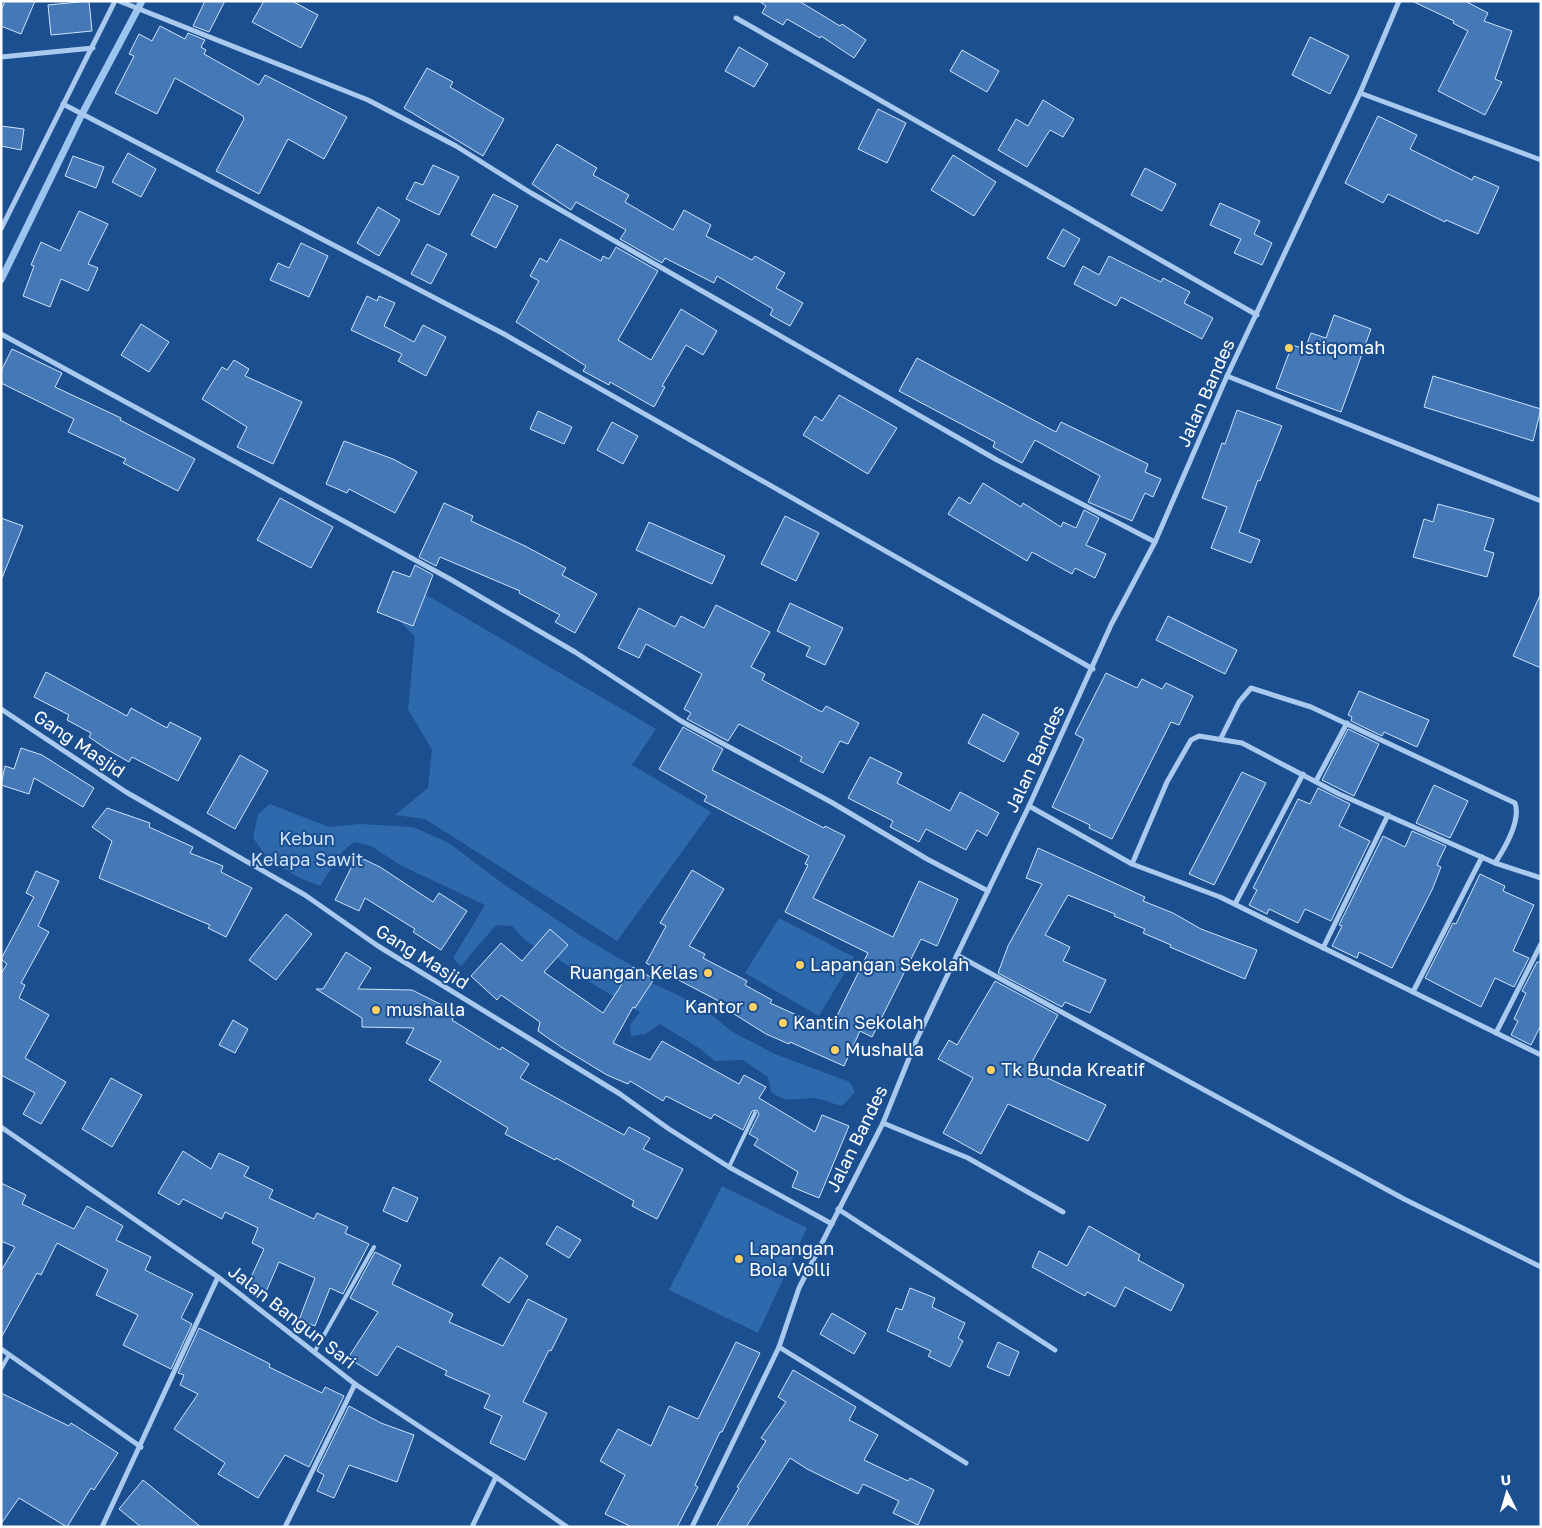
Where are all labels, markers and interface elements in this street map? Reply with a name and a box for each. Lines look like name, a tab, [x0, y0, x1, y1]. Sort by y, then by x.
street label: Jalan Bandes	[1171, 335, 1239, 450]
place label: Istiqomah	[1299, 336, 1385, 358]
marker: Istiqomah	[1283, 342, 1295, 354]
street label: Jalan Bandes	[1000, 701, 1069, 816]
street label: Gang Masjid	[30, 705, 129, 782]
park label: Kebun Kelapa Sawit	[251, 827, 363, 870]
street label: Gang Masjid	[372, 919, 473, 993]
place label: Lapangan Sekolah	[810, 953, 969, 975]
marker: Lapangan Sekolah	[794, 959, 806, 971]
place label: Ruangan Kelas	[569, 961, 698, 983]
marker: Ruangan Kelas	[702, 967, 714, 979]
place label: Kantor	[685, 995, 743, 1017]
place label: mushalla	[386, 998, 465, 1020]
marker: Kantor	[747, 1001, 759, 1013]
marker: mushalla	[370, 1004, 382, 1016]
place label: Kantin Sekolah	[793, 1011, 923, 1033]
marker: Kantin Sekolah	[777, 1017, 789, 1029]
place label: Mushalla	[845, 1038, 924, 1060]
marker: Mushalla	[829, 1044, 841, 1056]
place label: Tk Bunda Kreatif	[1001, 1058, 1145, 1080]
marker: Tk Bunda Kreatif	[985, 1064, 997, 1076]
street label: Jalan Bandes	[821, 1082, 891, 1196]
place label: Lapangan Bola Volli	[749, 1237, 834, 1280]
marker: Lapangan Bola Volli	[733, 1253, 745, 1265]
street label: Jalan Bangun Sari	[224, 1260, 361, 1373]
north arrow	[1482, 1468, 1532, 1518]
text: U	[1500, 1471, 1512, 1488]

